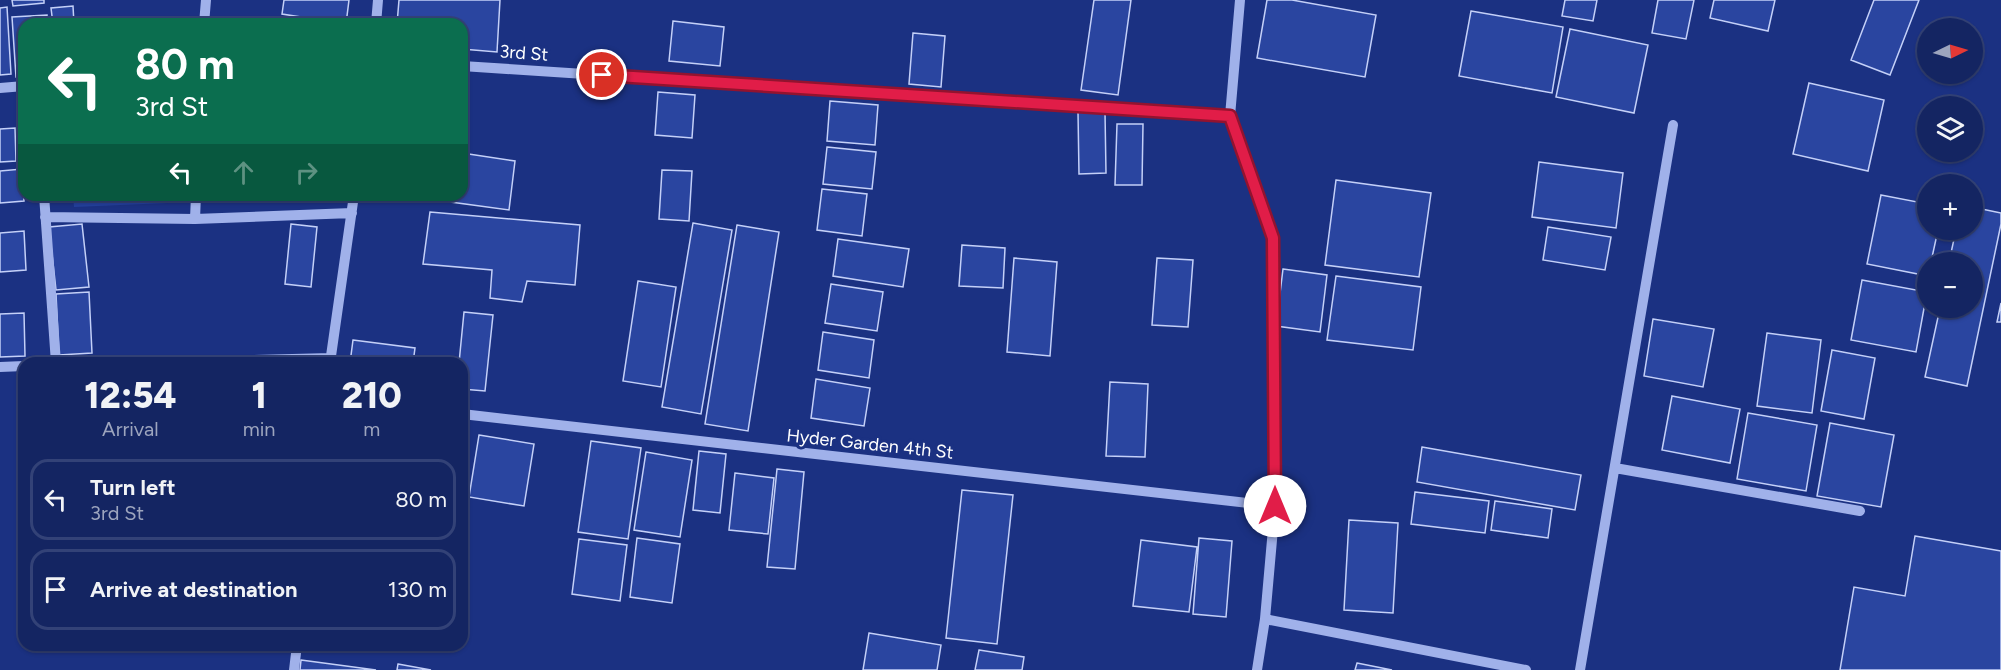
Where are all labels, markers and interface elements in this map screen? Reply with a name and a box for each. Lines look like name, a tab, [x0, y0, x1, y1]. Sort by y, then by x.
north arrow	[1917, 18, 1983, 84]
map controls	[1917, 18, 1983, 318]
text: 80 m	[135, 39, 235, 90]
street label: 3rd St	[499, 40, 549, 66]
icon: left	[36, 42, 114, 120]
pin	[576, 49, 627, 100]
icon: arrive	[585, 58, 618, 91]
text: 3rd St	[135, 90, 208, 123]
button: layers	[1917, 96, 1983, 162]
icon: left	[164, 156, 197, 189]
icon: ahead	[227, 156, 260, 189]
icon: right	[290, 156, 323, 189]
button: +	[1917, 174, 1983, 240]
button: −	[1917, 252, 1983, 318]
text: 12:54	[84, 374, 176, 417]
text: 1	[251, 374, 267, 417]
text: 210	[342, 374, 402, 417]
text: Arrival	[102, 417, 159, 441]
text: min	[243, 417, 276, 441]
text: m	[363, 417, 380, 441]
street label: Hyder Garden 4th St	[785, 424, 955, 464]
text: Turn left	[90, 474, 176, 501]
position arrow	[1243, 474, 1307, 538]
icon: left	[39, 483, 72, 516]
text: 80 m	[395, 486, 447, 513]
text: 3rd St	[90, 501, 144, 525]
icon: arrive	[39, 573, 72, 606]
text: Arrive at destination	[90, 576, 298, 603]
text: 130 m	[388, 576, 447, 603]

